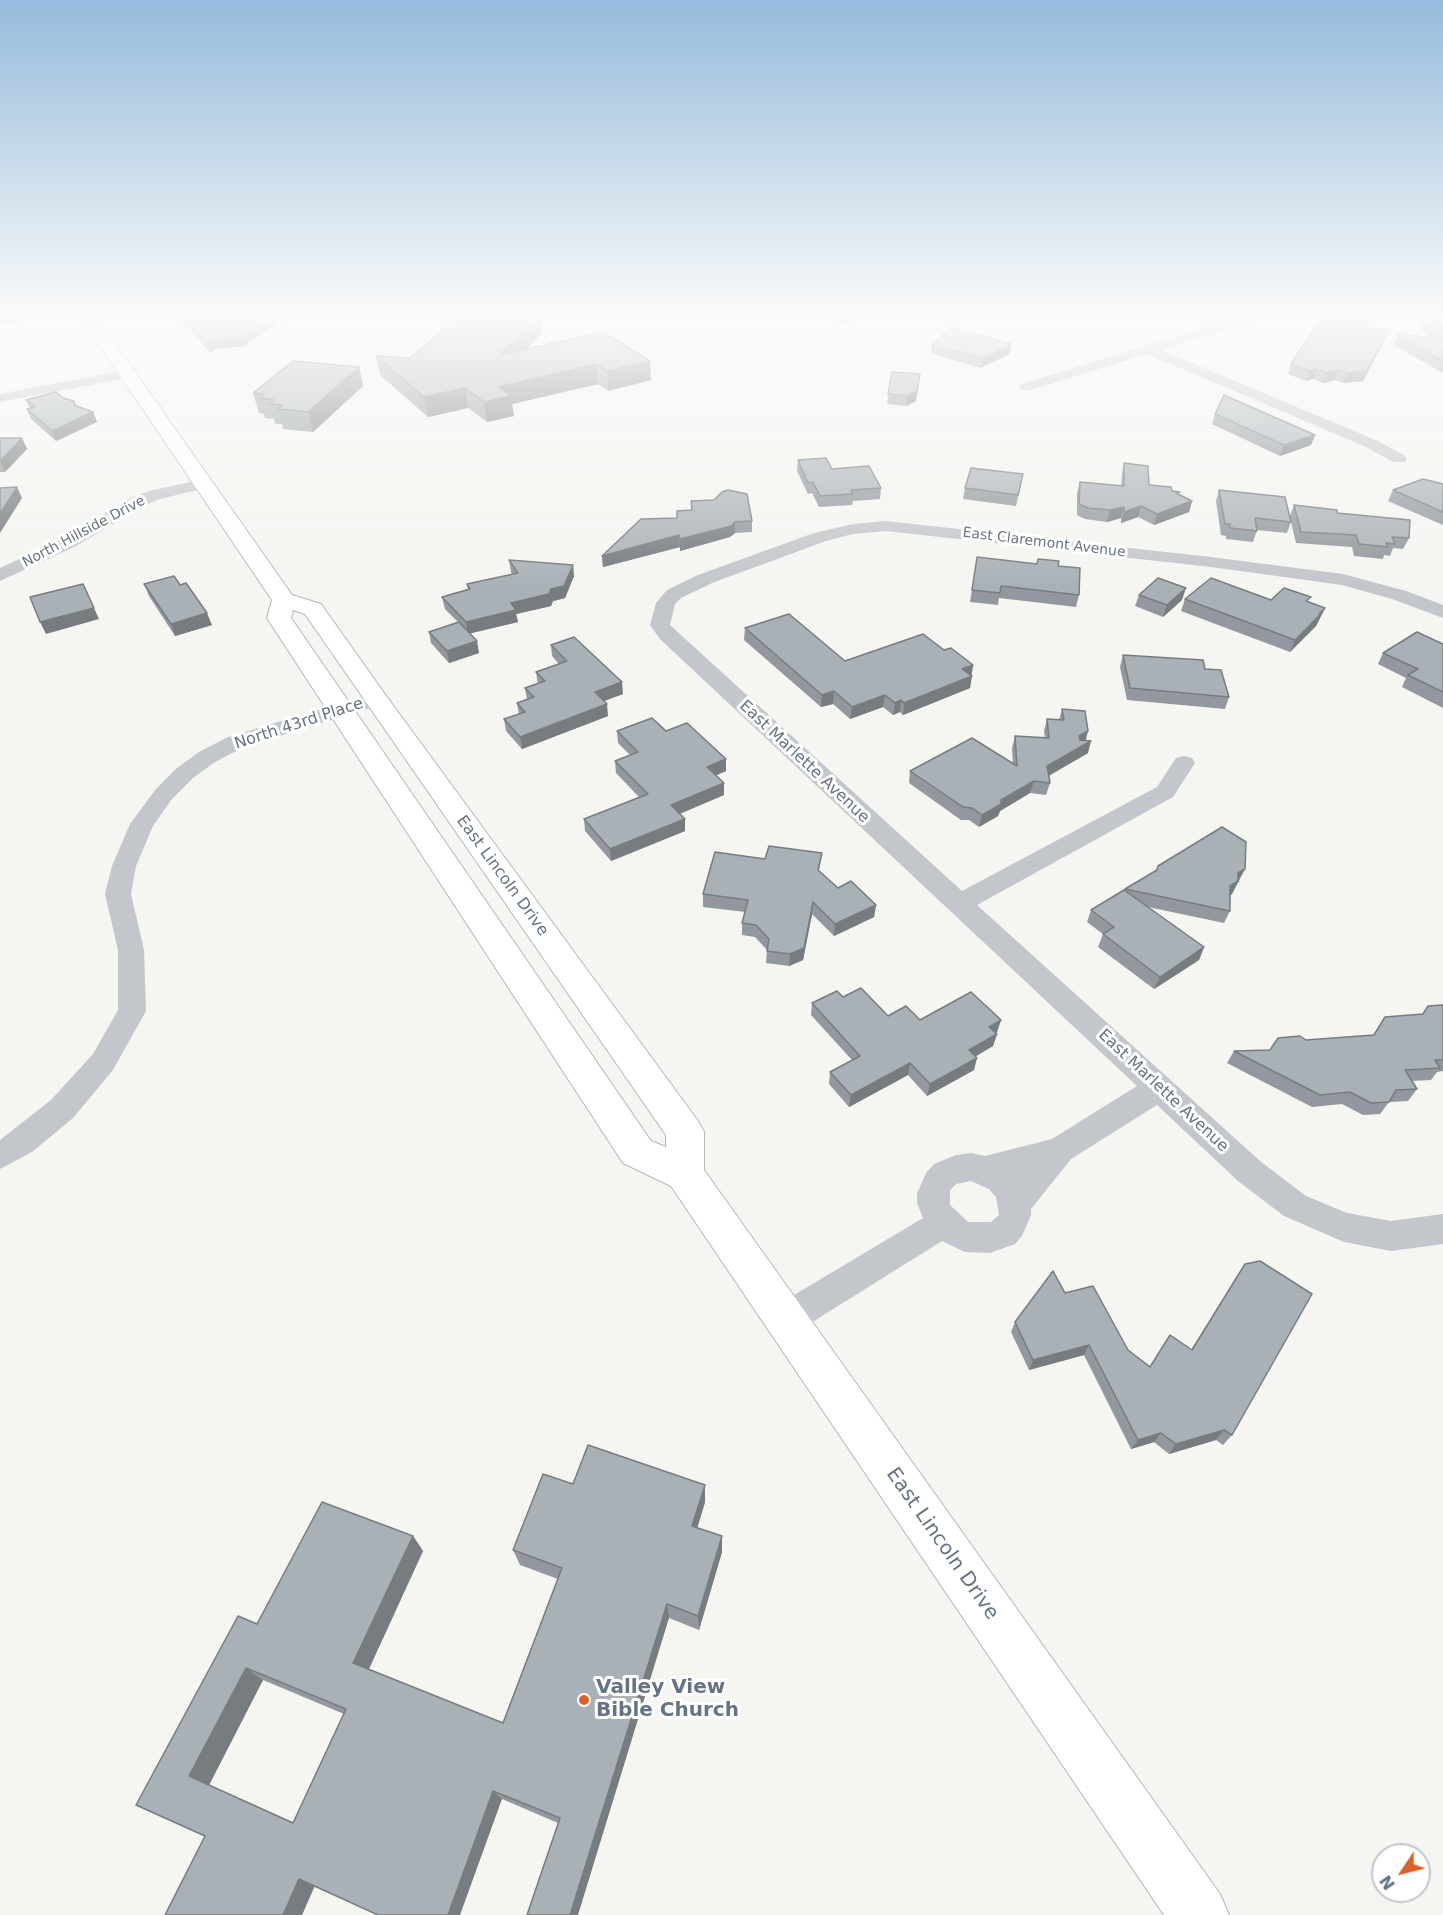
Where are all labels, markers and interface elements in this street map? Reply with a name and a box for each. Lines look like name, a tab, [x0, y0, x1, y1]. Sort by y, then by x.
street label: North Hillside Drive	[20, 493, 148, 571]
street label: East Claremont Avenue	[962, 525, 1126, 561]
street label: North 43rd Place	[232, 694, 366, 754]
street label: East Marlette Avenue	[735, 697, 873, 827]
street label: East Lincoln Drive	[452, 812, 552, 940]
street label: East Marlette Avenue	[1094, 1026, 1232, 1156]
street label: East Lincoln Drive	[881, 1463, 1003, 1625]
place label: Valley View Bible Church	[596, 1676, 739, 1723]
marker: Valley View Bible Church	[577, 1693, 591, 1707]
north arrow	[1371, 1843, 1431, 1903]
text: N	[1376, 1872, 1399, 1893]

